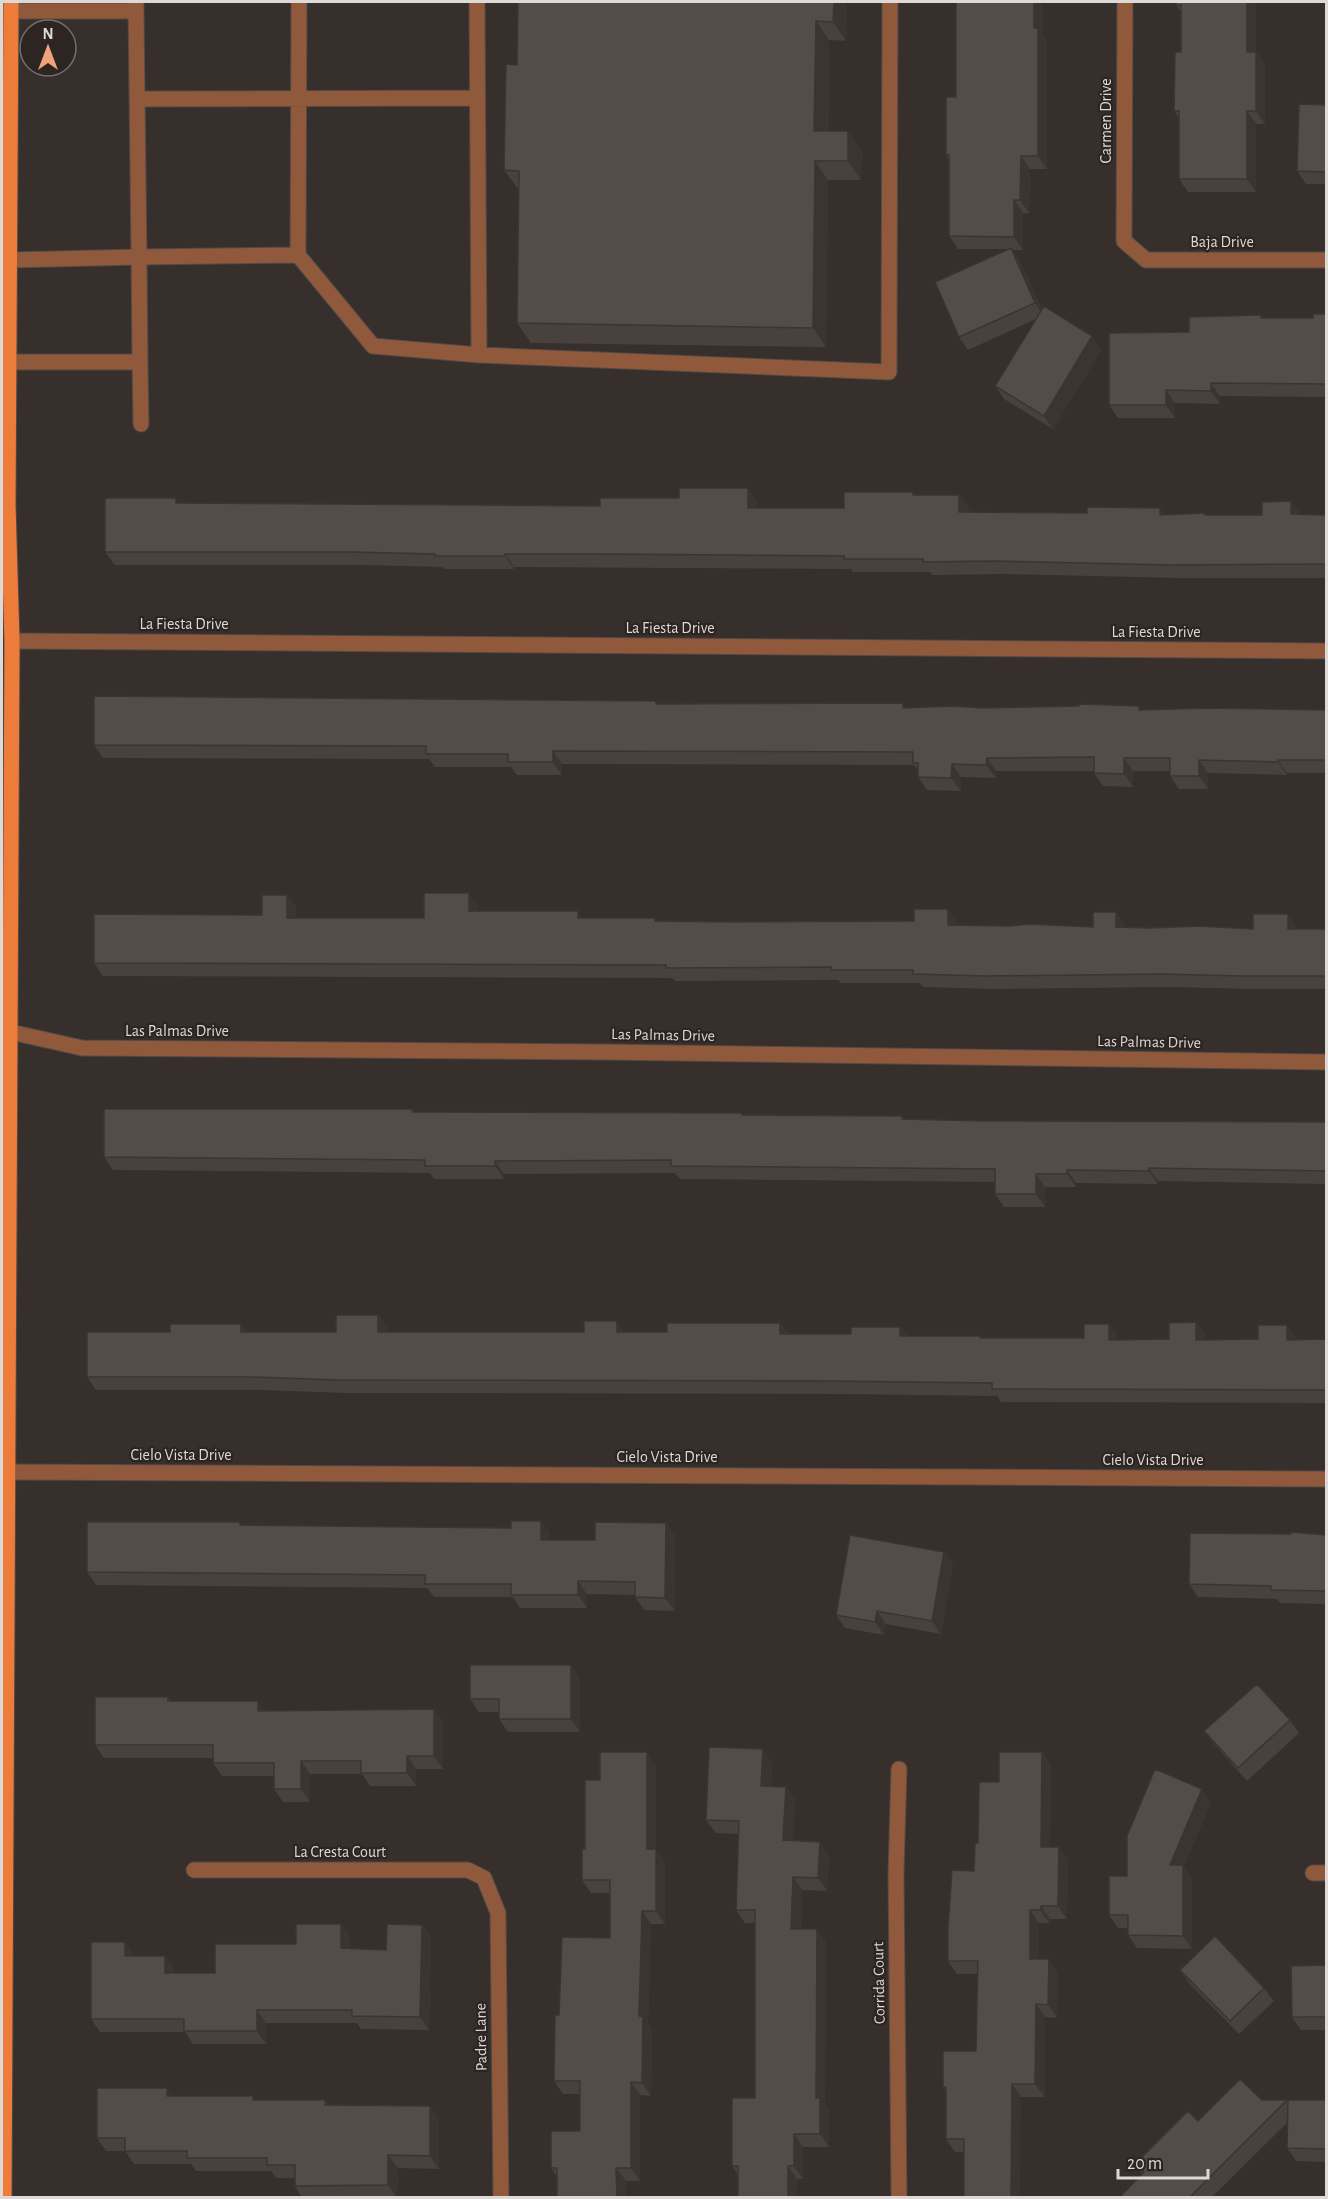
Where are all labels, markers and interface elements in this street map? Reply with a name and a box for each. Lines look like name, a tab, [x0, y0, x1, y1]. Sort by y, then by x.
north arrow	[18, 18, 78, 78]
text: N	[42, 26, 54, 42]
street label: Carmen Drive	[1098, 78, 1114, 164]
street label: Baja Drive	[1190, 234, 1254, 251]
street label: La Fiesta Drive	[139, 616, 229, 632]
street label: La Fiesta Drive	[625, 620, 715, 636]
street label: La Fiesta Drive	[1111, 624, 1201, 640]
street label: Las Palmas Drive	[125, 1023, 229, 1039]
street label: Las Palmas Drive	[611, 1026, 715, 1044]
street label: Las Palmas Drive	[1097, 1033, 1201, 1051]
street label: Cielo Vista Drive	[130, 1447, 232, 1463]
street label: Cielo Vista Drive	[616, 1449, 718, 1465]
street label: Cielo Vista Drive	[1102, 1452, 1204, 1468]
street label: La Cresta Court	[294, 1844, 386, 1860]
street label: Corrida Court	[870, 1942, 888, 2024]
street label: Padre Lane	[472, 2003, 490, 2071]
scale bar	[1118, 2142, 1208, 2180]
text: 20 m	[1127, 2155, 1162, 2173]

